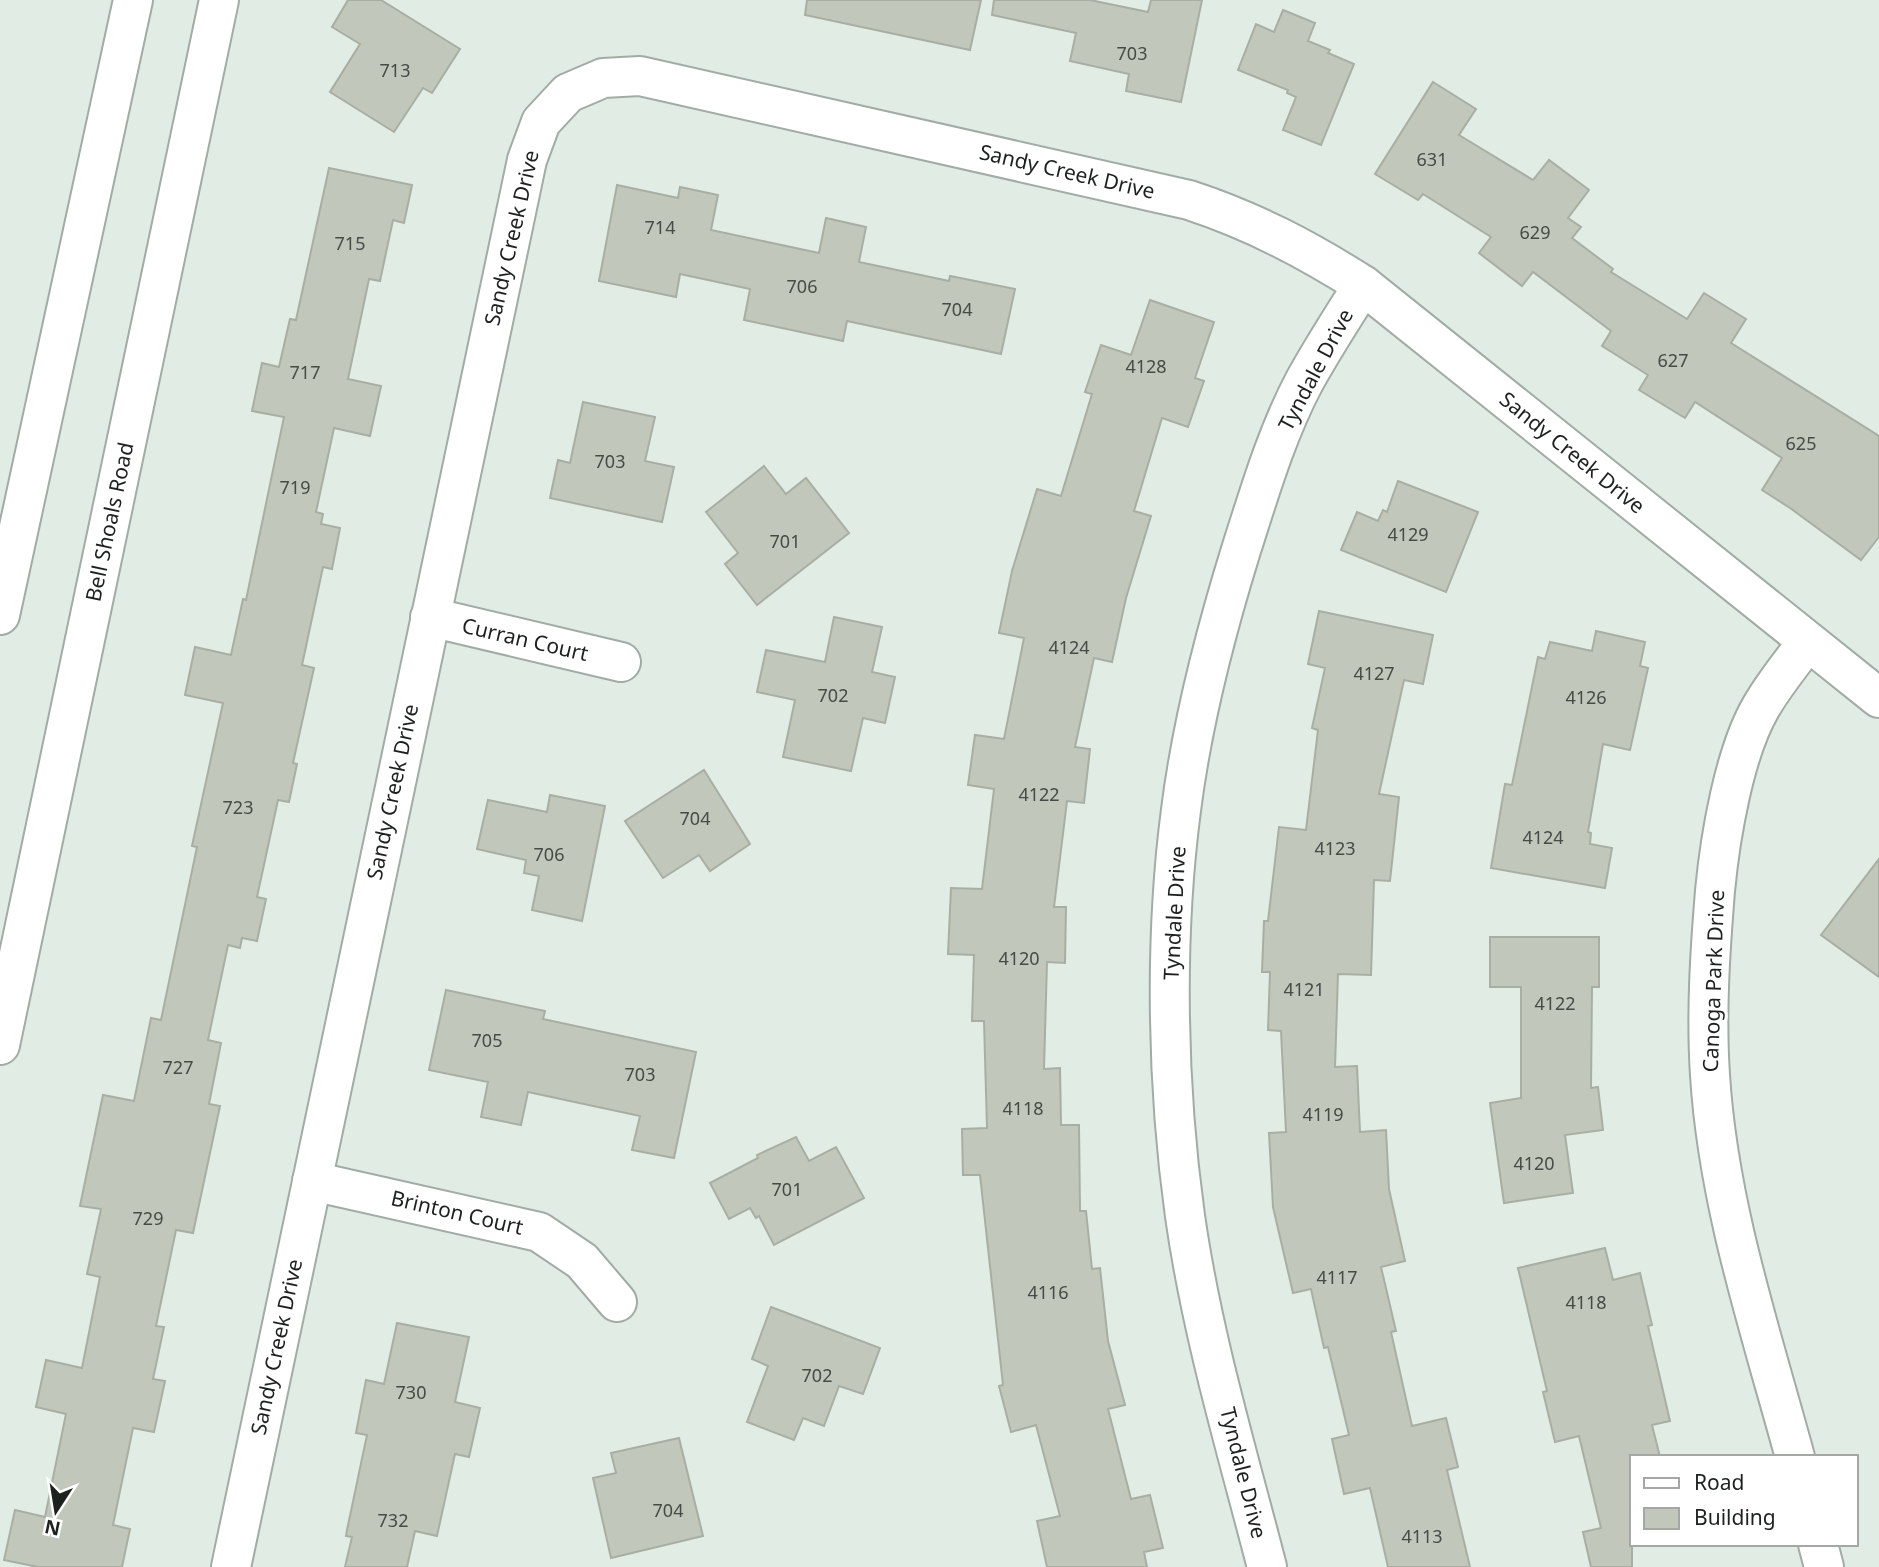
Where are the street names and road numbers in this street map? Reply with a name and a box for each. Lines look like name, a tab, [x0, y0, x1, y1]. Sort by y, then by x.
street label: Sandy Creek Drive	[977, 137, 1158, 205]
street label: Sandy Creek Drive	[477, 147, 545, 328]
street label: Tyndale Drive	[1271, 304, 1359, 435]
street label: Sandy Creek Drive	[1494, 385, 1651, 519]
street label: Bell Shoals Road	[78, 440, 140, 604]
street label: Curran Court	[459, 611, 591, 667]
street label: Sandy Creek Drive	[360, 701, 424, 882]
street label: Tyndale Drive	[1157, 845, 1191, 981]
street label: Canoga Park Drive	[1696, 889, 1730, 1073]
street label: Brinton Court	[388, 1183, 526, 1241]
street label: Sandy Creek Drive	[244, 1256, 308, 1437]
street label: Tyndale Drive	[1214, 1404, 1274, 1541]

